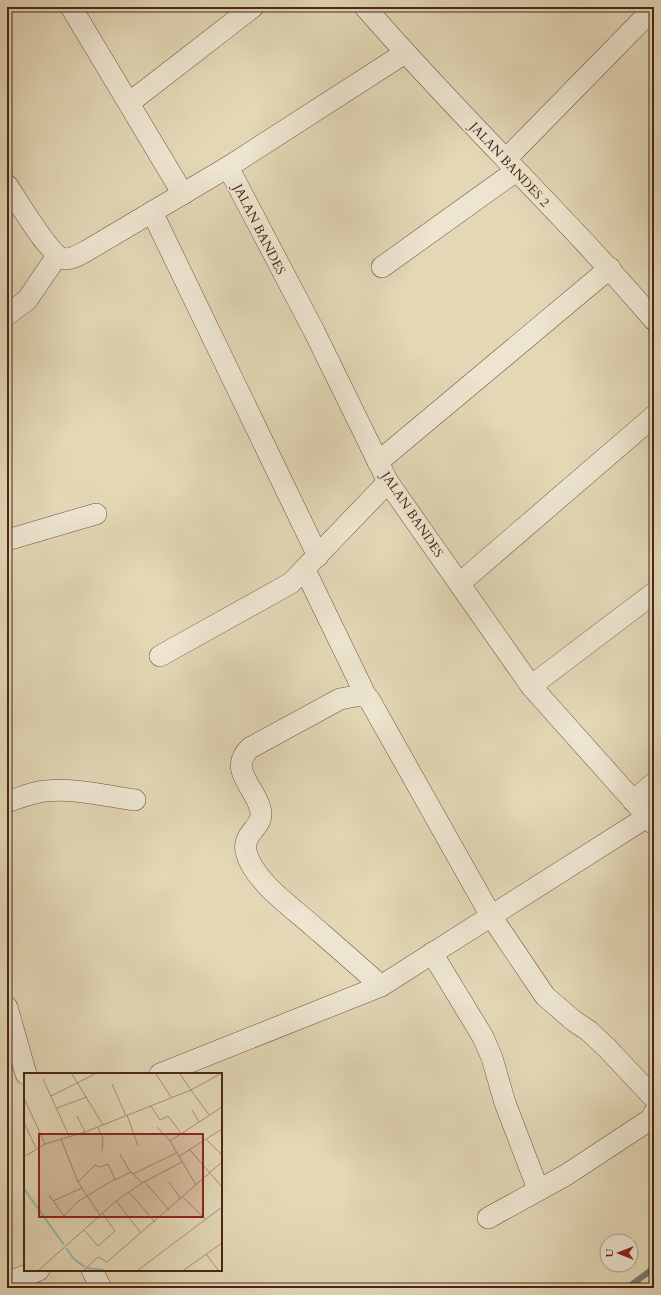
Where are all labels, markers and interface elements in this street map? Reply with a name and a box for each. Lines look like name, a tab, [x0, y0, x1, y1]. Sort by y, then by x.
street label: JALAN BANDES 2	[464, 117, 554, 211]
street label: JALAN BANDES	[228, 179, 290, 278]
street label: JALAN BANDES	[376, 467, 447, 561]
inset map	[24, 1073, 222, 1271]
north arrow	[599, 1233, 639, 1273]
text: U	[602, 1248, 617, 1257]

